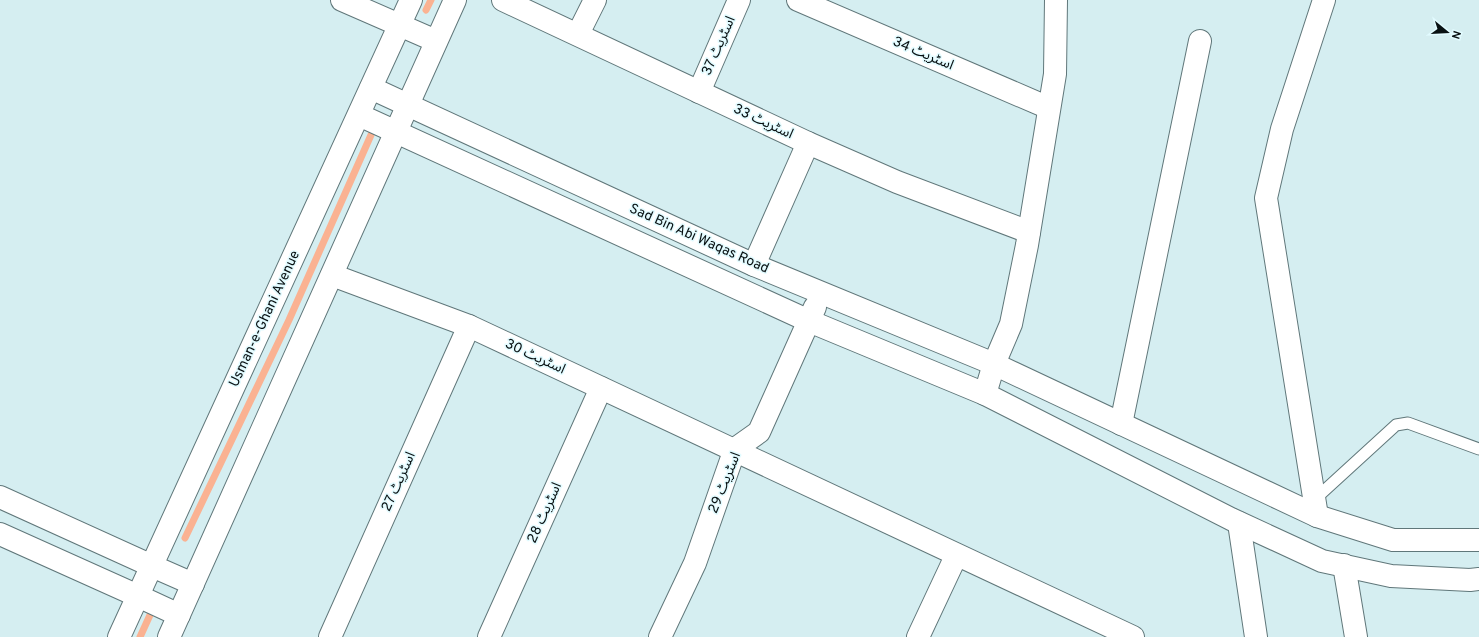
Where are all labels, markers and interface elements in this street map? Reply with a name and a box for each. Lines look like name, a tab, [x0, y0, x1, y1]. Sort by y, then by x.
north arrow	[1427, 12, 1467, 52]
street label: اسٹریٹ 37	[698, 14, 740, 78]
text: N	[1448, 29, 1463, 41]
street label: اسٹریٹ 34	[890, 34, 956, 74]
street label: اسٹریٹ 33	[730, 101, 796, 143]
street label: Sad Bin Abi Waqas Road	[627, 201, 771, 277]
street label: Usman-e-Ghani Avenue	[226, 248, 304, 390]
street label: اسٹریٹ 30	[502, 336, 568, 378]
street label: اسٹریٹ 27	[378, 450, 420, 514]
street label: اسٹریٹ 29	[705, 450, 745, 516]
street label: اسٹریٹ 28	[524, 480, 566, 546]

